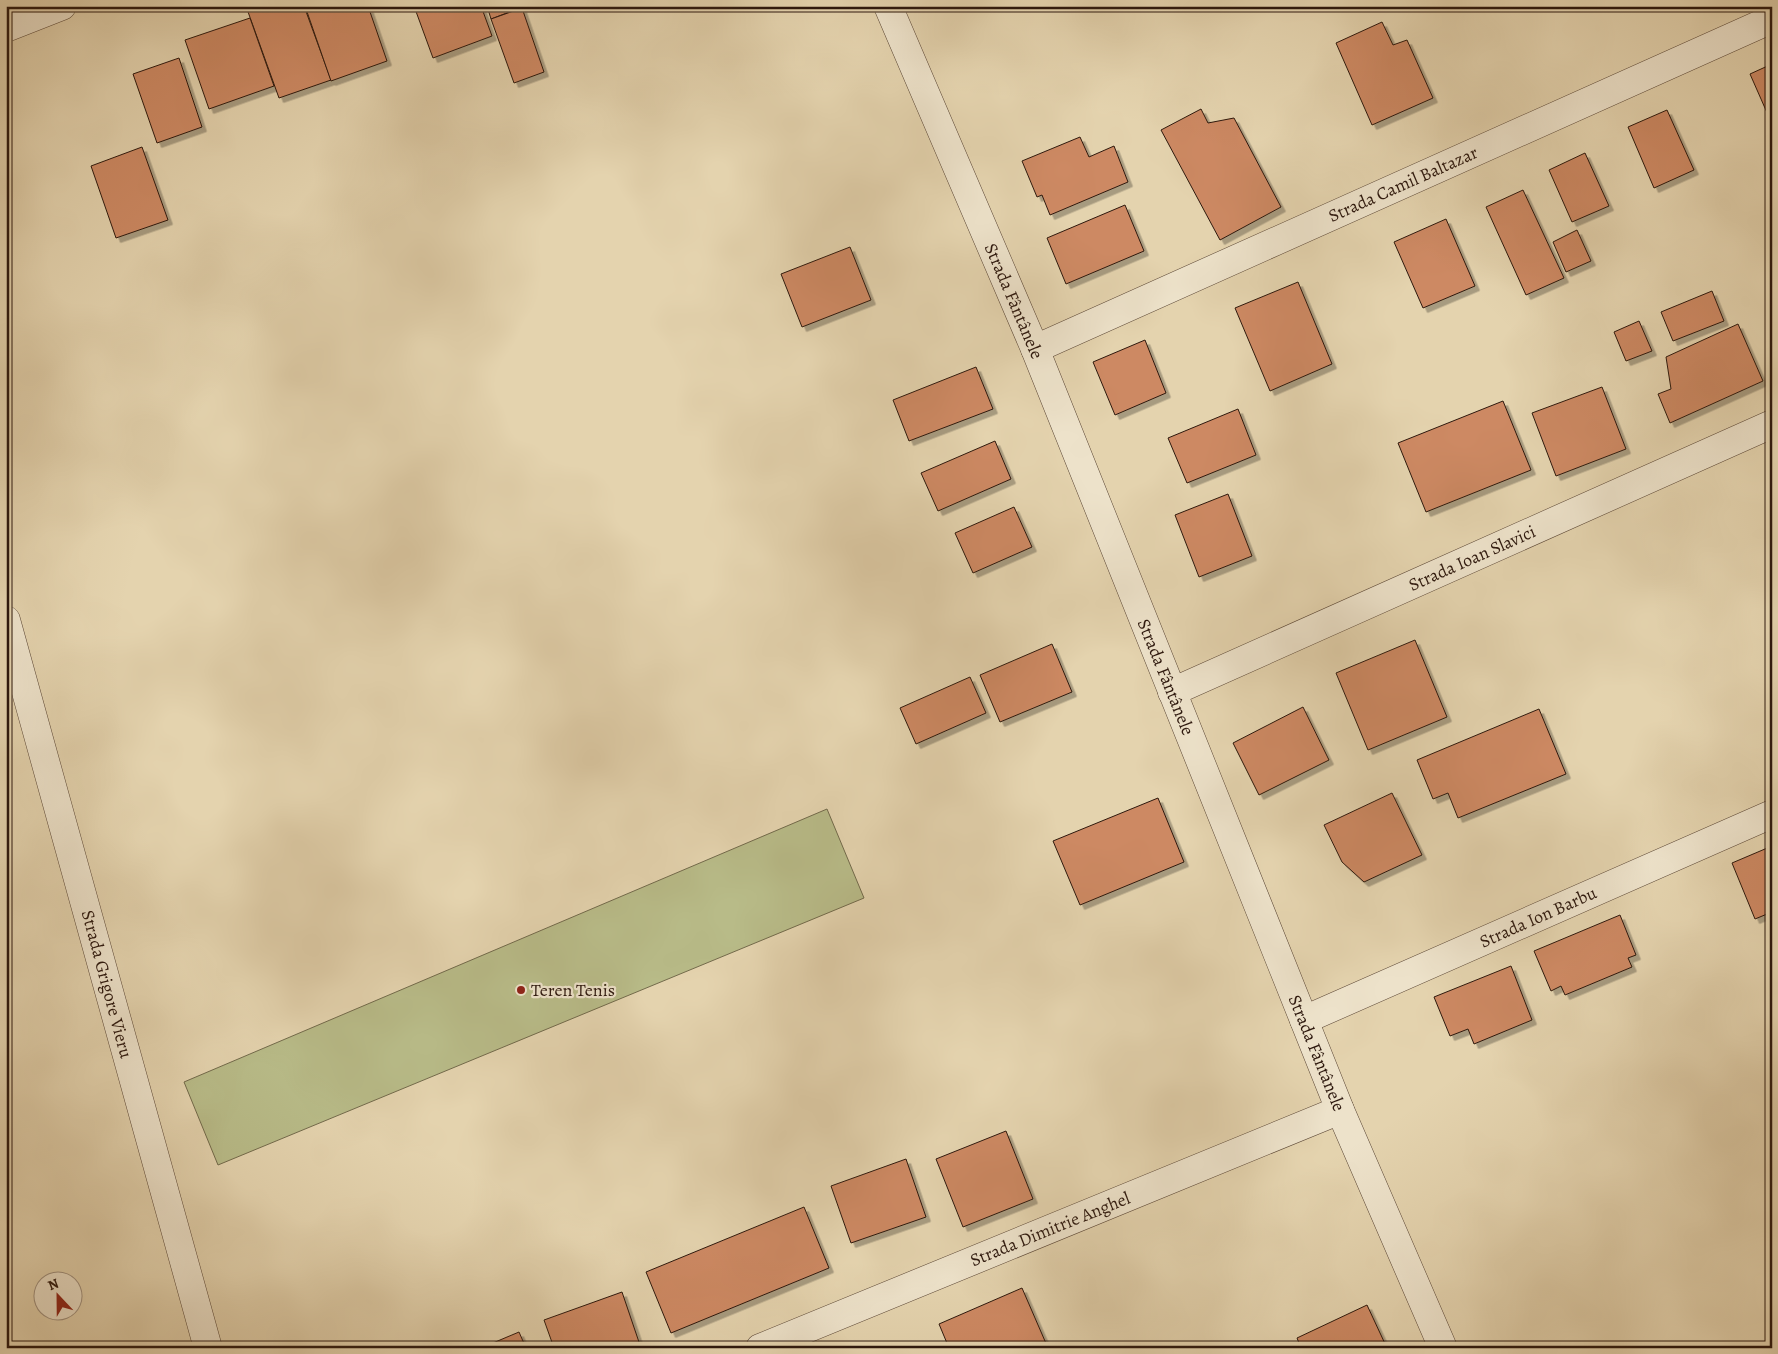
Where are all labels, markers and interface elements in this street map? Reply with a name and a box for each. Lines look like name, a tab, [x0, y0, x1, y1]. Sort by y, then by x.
street label: Strada Camil Baltazar	[1324, 140, 1482, 228]
street label: Strada Fântânele	[979, 239, 1049, 363]
street label: Strada Ioan Slavici	[1405, 519, 1539, 597]
street label: Strada Fântânele	[1132, 615, 1200, 739]
street label: Strada Ion Barbu	[1476, 880, 1601, 954]
street label: Strada Grigore Vieru	[76, 907, 138, 1061]
place label: Teren Tenis	[531, 978, 615, 1002]
marker: Teren Tenis	[515, 984, 527, 996]
street label: Strada Fântânele	[1283, 991, 1351, 1115]
street label: Strada Dimitrie Anghel	[966, 1186, 1134, 1272]
north arrow	[32, 1272, 82, 1322]
text: N	[45, 1274, 62, 1295]

